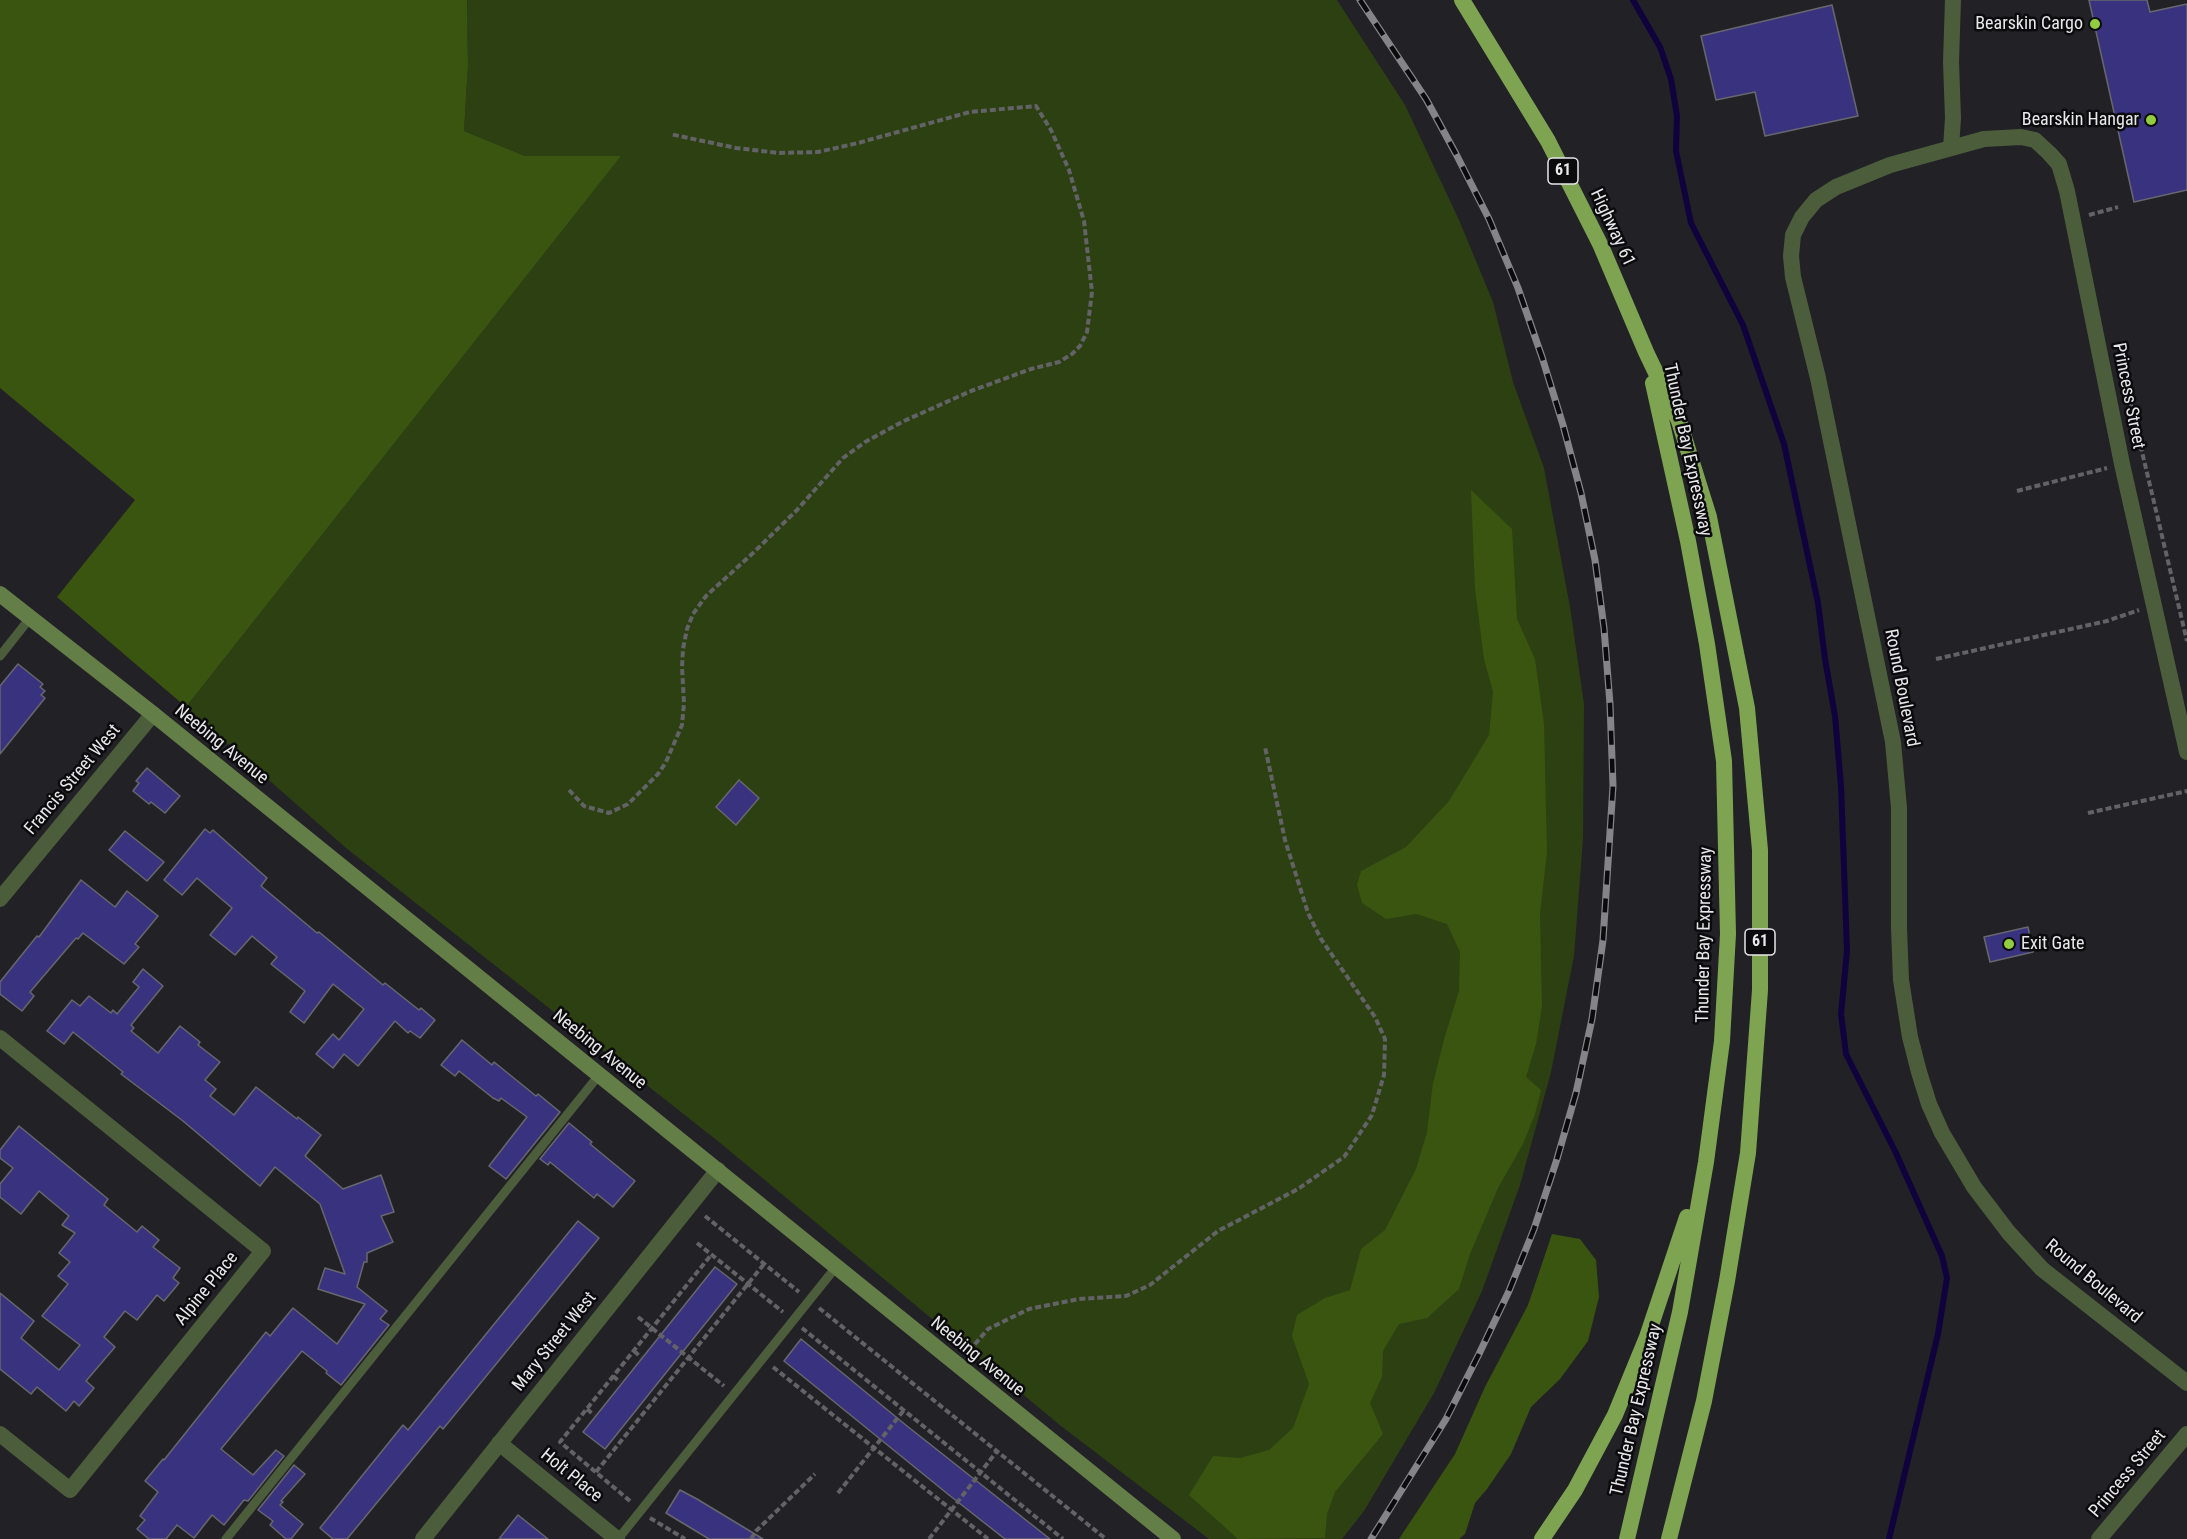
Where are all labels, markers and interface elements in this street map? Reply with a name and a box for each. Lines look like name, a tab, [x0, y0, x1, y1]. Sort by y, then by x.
place label: Bearskin Cargo	[1975, 13, 2083, 35]
marker: Bearskin Cargo	[2088, 17, 2102, 31]
place label: Bearskin Hangar	[2022, 109, 2139, 131]
marker: Bearskin Hangar	[2144, 113, 2158, 127]
road number: 61	[1548, 158, 1578, 184]
street label: Highway 61	[1585, 186, 1639, 270]
street label: Princess Street	[2107, 341, 2149, 451]
street label: Thunder Bay Expressway	[1658, 362, 1716, 538]
street label: Round Boulevard	[1879, 627, 1923, 749]
street label: Neebing Avenue	[170, 701, 272, 789]
street label: Francis Street West	[21, 720, 125, 840]
street label: Thunder Bay Expressway	[1693, 847, 1717, 1023]
road number: 61	[1745, 929, 1775, 955]
place label: Exit Gate	[2021, 933, 2084, 955]
marker: Exit Gate	[2002, 937, 2016, 951]
street label: Neebing Avenue	[548, 1006, 650, 1094]
street label: Round Boulevard	[2040, 1235, 2146, 1329]
street label: Alpine Place	[171, 1248, 243, 1330]
street label: Mary Street West	[508, 1288, 602, 1396]
street label: Neebing Avenue	[926, 1313, 1028, 1401]
street label: Thunder Bay Expressway	[1607, 1322, 1667, 1498]
street label: Princess Street	[2085, 1426, 2171, 1522]
street label: Holt Place	[536, 1445, 606, 1507]

